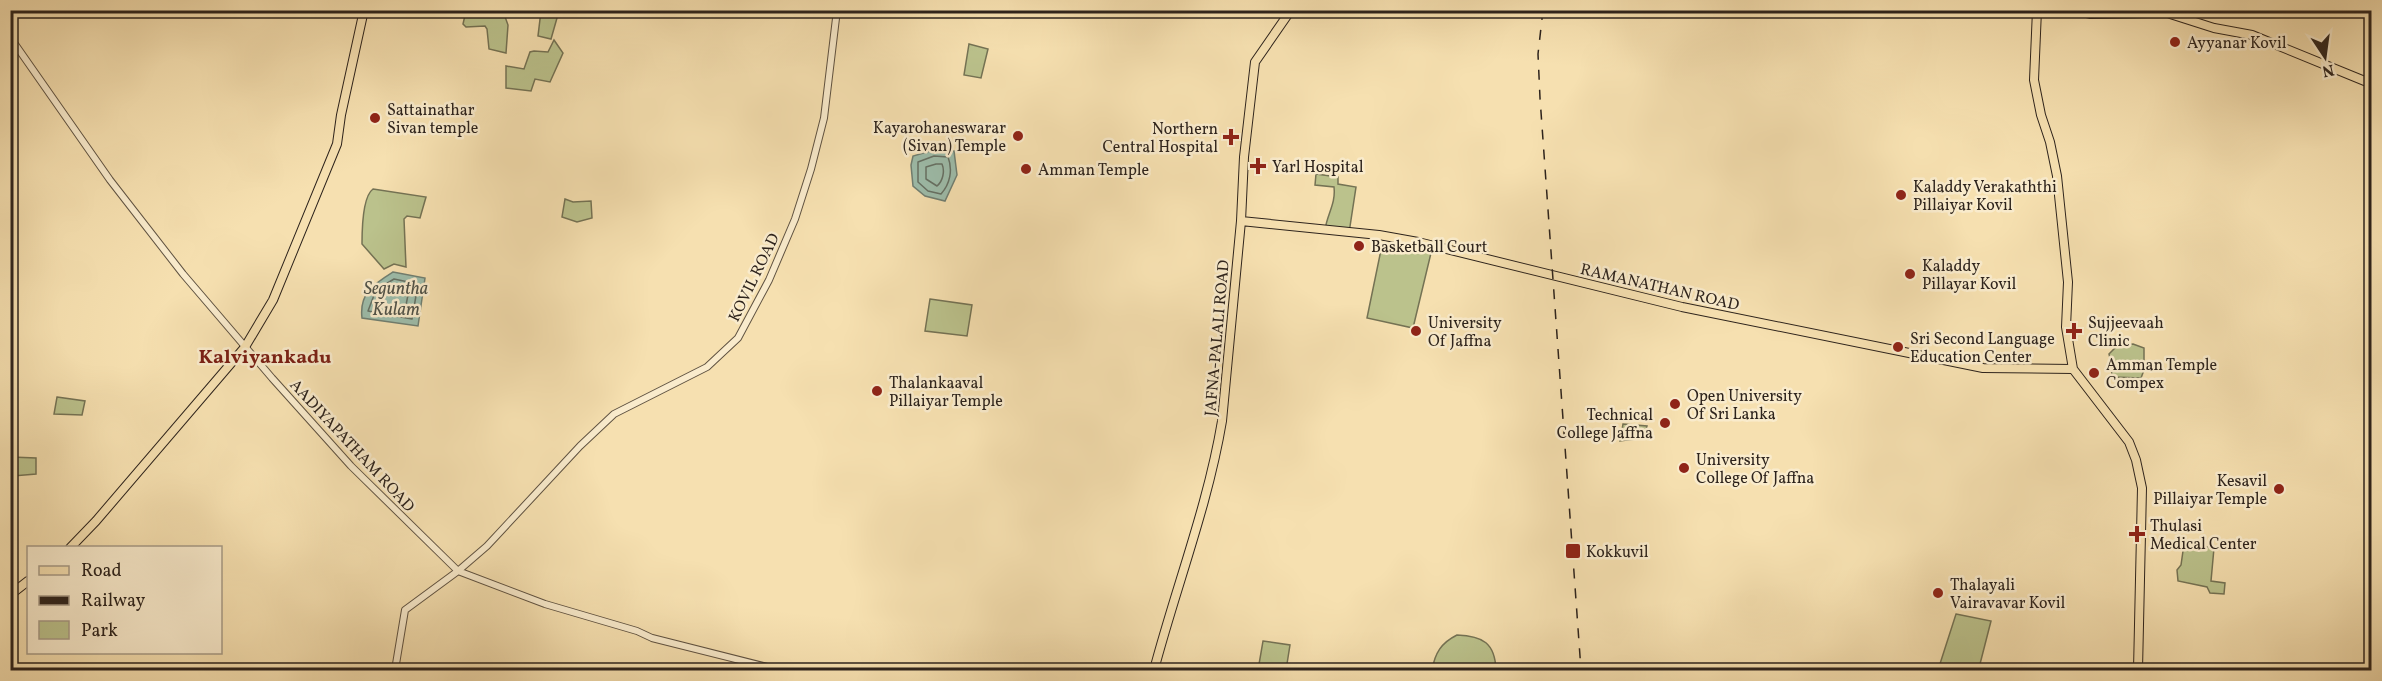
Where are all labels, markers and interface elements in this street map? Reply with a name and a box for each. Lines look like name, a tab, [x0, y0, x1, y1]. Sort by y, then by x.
north arrow	[2295, 27, 2355, 87]
place label: Ayyanar Kovil	[2187, 33, 2287, 55]
marker: Ayyanar Kovil	[2168, 35, 2182, 49]
text: N	[2319, 58, 2336, 82]
place label: Sattainathar Sivan temple	[387, 100, 478, 140]
marker: Sattainathar Sivan temple	[368, 111, 382, 125]
place label: Kayarohaneswarar (Sivan) Temple	[873, 118, 1006, 158]
place label: Northern Central Hospital	[1102, 119, 1218, 159]
marker: Northern Central Hospital	[1222, 128, 1240, 146]
marker: Kayarohaneswarar (Sivan) Temple	[1011, 129, 1025, 143]
marker: Yarl Hospital	[1249, 157, 1267, 175]
place label: Yarl Hospital	[1272, 157, 1364, 179]
place label: Amman Temple	[1038, 160, 1149, 182]
marker: Amman Temple	[1019, 162, 1033, 176]
place label: Kaladdy Verakaththi Pillaiyar Kovil	[1913, 177, 2057, 217]
marker: Kaladdy Verakaththi Pillaiyar Kovil	[1894, 188, 1908, 202]
street label: KOVIL ROAD	[724, 230, 786, 326]
place label: Basketball Court	[1371, 237, 1488, 259]
marker: Basketball Court	[1352, 239, 1366, 253]
place label: Kaladdy Pillayar Kovil	[1922, 256, 2017, 296]
street label: JAFNA-PALALI ROAD	[1200, 259, 1236, 417]
street label: RAMANATHAN ROAD	[1578, 259, 1742, 317]
marker: Kaladdy Pillayar Kovil	[1903, 267, 1917, 281]
water label: Seguntha Kulam	[364, 277, 428, 323]
place label: University Of Jaffna	[1428, 313, 1502, 353]
place label: Sujjeevaah Clinic	[2088, 313, 2164, 353]
marker: Sujjeevaah Clinic	[2065, 322, 2083, 340]
marker: University Of Jaffna	[1409, 324, 1423, 338]
place label: Sri Second Language Education Center	[1910, 329, 2055, 369]
marker: Sri Second Language Education Center	[1891, 340, 1905, 354]
district label: Kalviyankadu	[199, 344, 331, 372]
place label: Amman Temple Compex	[2106, 355, 2217, 395]
marker: Amman Temple Compex	[2087, 366, 2101, 380]
place label: Thalankaaval Pillaiyar Temple	[889, 373, 1003, 413]
street label: AADIYAPATHAM ROAD	[284, 375, 419, 518]
marker: Thalankaaval Pillaiyar Temple	[870, 384, 884, 398]
place label: Open University Of Sri Lanka	[1687, 386, 1802, 426]
marker: Open University Of Sri Lanka	[1668, 397, 1682, 411]
place label: Technical College Jaffna	[1557, 405, 1653, 445]
marker: Technical College Jaffna	[1658, 416, 1672, 430]
place label: University College Of Jaffna	[1696, 450, 1814, 490]
marker: University College Of Jaffna	[1677, 461, 1691, 475]
place label: Kesavil Pillaiyar Temple	[2153, 471, 2267, 511]
marker: Kesavil Pillaiyar Temple	[2272, 482, 2286, 496]
place label: Thulasi Medical Center	[2150, 516, 2257, 556]
marker: Thulasi Medical Center	[2128, 525, 2146, 543]
marker: Kokkuvil	[1564, 542, 1582, 560]
place label: Kokkuvil	[1586, 542, 1649, 564]
legend	[27, 546, 222, 654]
text: Road	[81, 559, 122, 584]
place label: Thalayali Vairavavar Kovil	[1950, 575, 2066, 615]
marker: Thalayali Vairavavar Kovil	[1931, 586, 1945, 600]
text: Railway	[81, 589, 145, 614]
text: Park	[81, 619, 118, 644]

